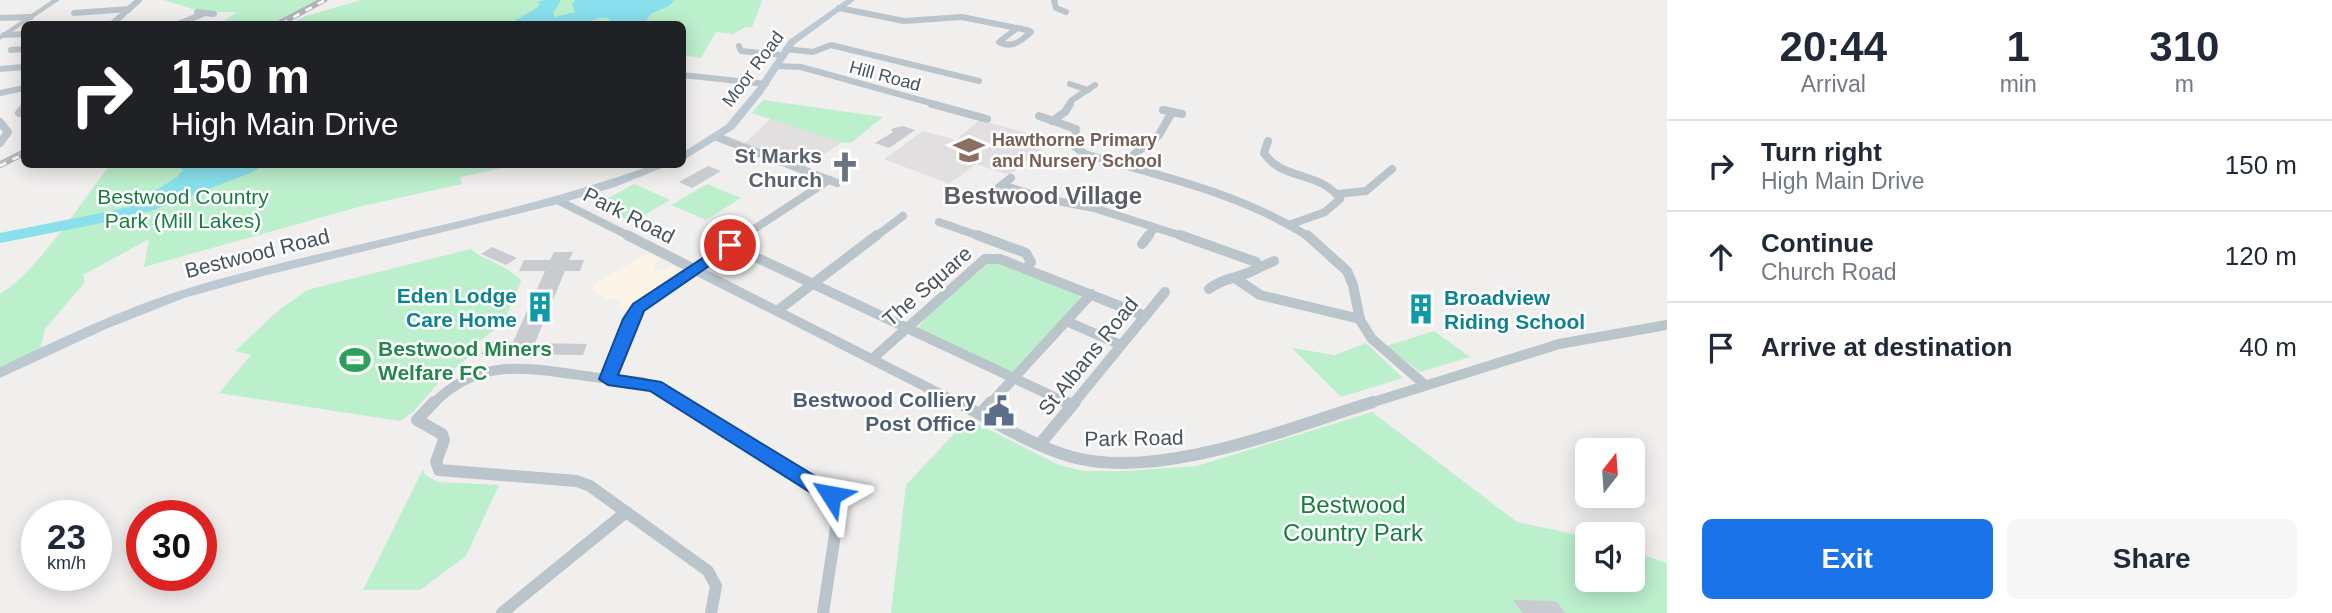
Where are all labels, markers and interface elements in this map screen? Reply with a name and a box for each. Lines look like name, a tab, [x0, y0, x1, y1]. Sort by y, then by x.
text: 20:44	[1780, 23, 1887, 70]
text: 1	[2006, 23, 2030, 70]
text: 310	[2149, 23, 2219, 70]
street label: Moor Road	[718, 27, 788, 111]
icon: right	[56, 49, 147, 140]
text: 150 m	[171, 49, 310, 103]
street label: Hill Road	[847, 57, 923, 95]
text: Arrival	[1801, 71, 1866, 97]
text: min	[2000, 71, 2037, 97]
text: m	[2175, 71, 2194, 97]
text: High Main Drive	[171, 106, 399, 142]
place label: Hawthorne Primary and Nursery School	[992, 130, 1162, 171]
school or university icon: Hawthorne Primary and Nursery School	[952, 133, 986, 167]
text: Turn right	[1761, 137, 1882, 167]
place label: St Marks Church	[734, 144, 822, 191]
icon: right	[1702, 147, 1740, 185]
church icon: St Marks Church	[828, 150, 862, 184]
text: 150 m	[2225, 150, 2297, 180]
text: High Main Drive	[1761, 168, 1925, 194]
street label: Park Road	[580, 182, 678, 248]
district label: Bestwood Village	[944, 182, 1142, 209]
park label: Bestwood Country Park (Mill Lakes)	[97, 185, 269, 232]
pin	[700, 215, 760, 275]
street label: Bestwood Road	[182, 224, 332, 282]
icon: arrive	[711, 226, 749, 264]
text: Continue	[1761, 228, 1874, 258]
icon: ahead	[1702, 238, 1740, 276]
street label: The Square	[878, 241, 976, 331]
text: 120 m	[2225, 241, 2297, 271]
text: Church Road	[1761, 259, 1897, 285]
place label: Eden Lodge Care Home	[397, 284, 517, 331]
place label: Broadview Riding School	[1444, 286, 1585, 333]
building icon: Eden Lodge Care Home	[523, 290, 557, 324]
building icon: Broadview Riding School	[1404, 292, 1438, 326]
street label: St Albans Road	[1034, 293, 1142, 419]
icon: arrive	[1702, 329, 1740, 367]
text: Arrive at destination	[1761, 332, 2012, 362]
text: 40 m	[2239, 332, 2297, 362]
place label: Bestwood Miners Welfare FC	[378, 337, 552, 384]
sports icon: Bestwood Miners Welfare FC	[338, 343, 372, 377]
place label: Bestwood Colliery Post Office	[793, 388, 976, 435]
public building icon: Bestwood Colliery Post Office	[982, 394, 1016, 428]
street label: Park Road	[1084, 426, 1184, 450]
north arrow	[1575, 438, 1645, 508]
map controls	[1575, 438, 1645, 592]
position arrow	[794, 458, 868, 532]
park label: Bestwood Country Park	[1283, 491, 1424, 546]
speed limit sign: 30	[126, 500, 217, 591]
text: 23	[47, 517, 86, 556]
button: Exit	[1702, 519, 1993, 599]
button: Share	[2007, 519, 2297, 599]
button: sound	[1575, 522, 1645, 592]
text: km/h	[47, 553, 86, 573]

